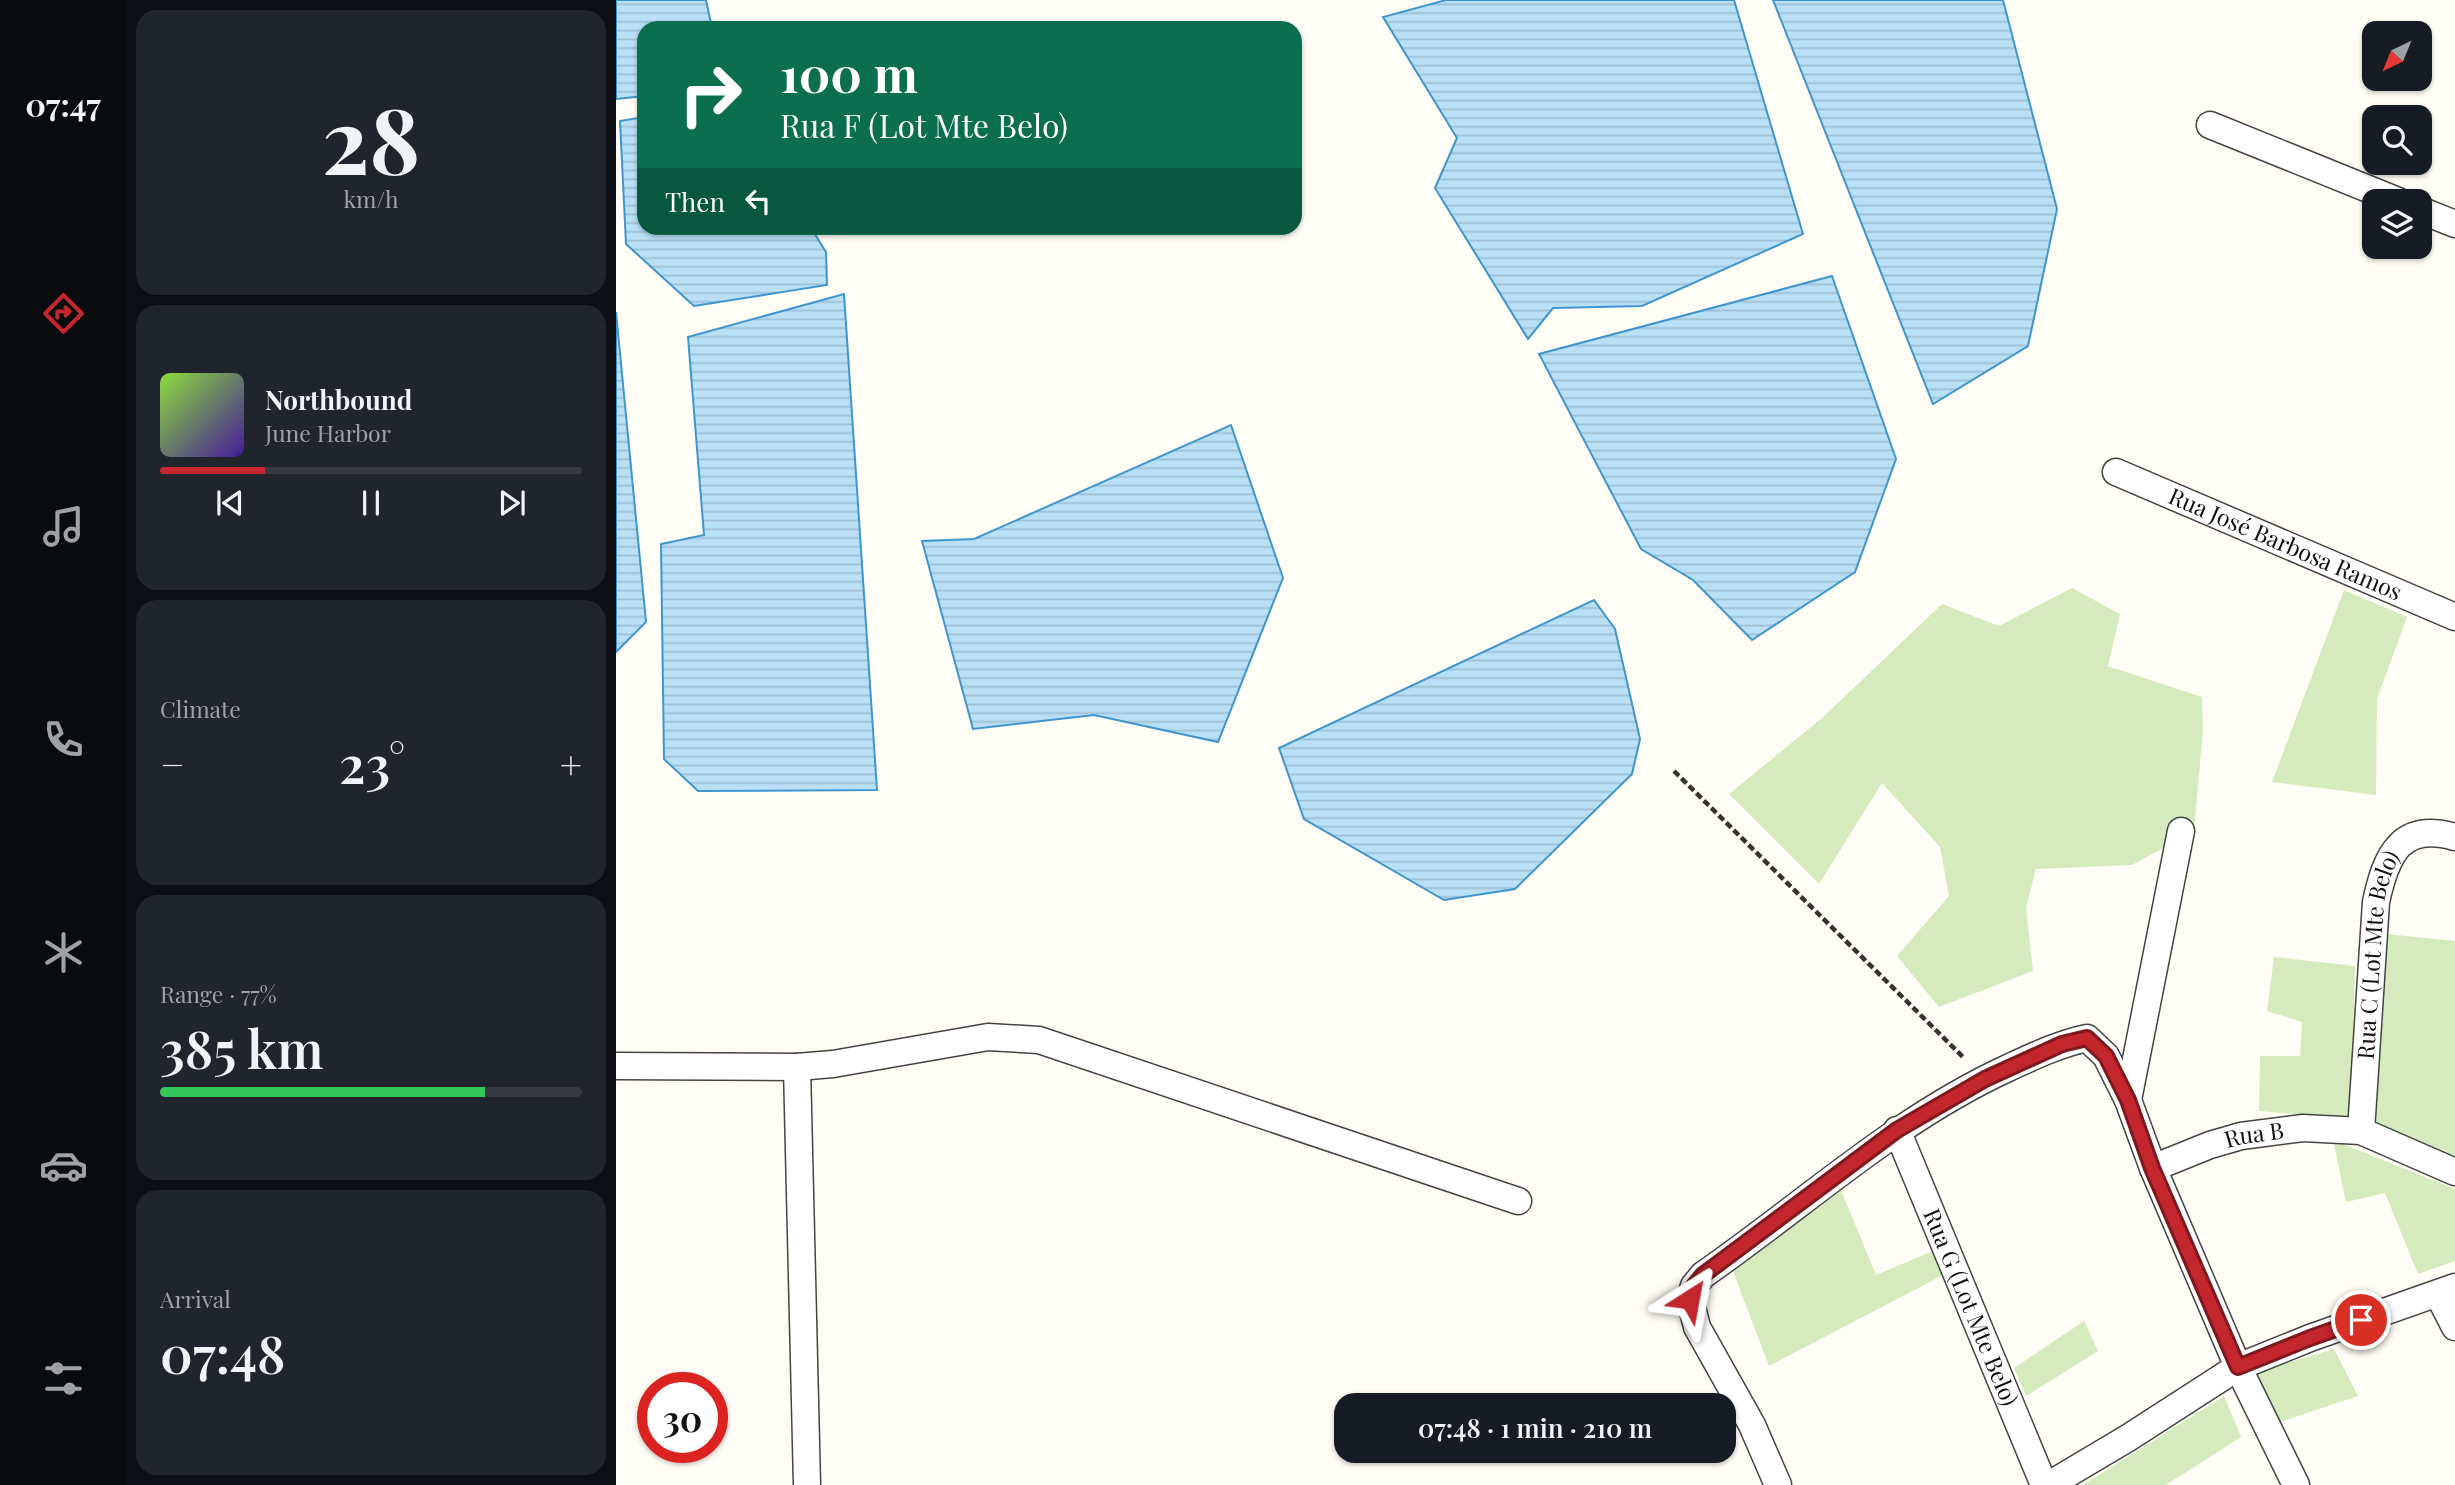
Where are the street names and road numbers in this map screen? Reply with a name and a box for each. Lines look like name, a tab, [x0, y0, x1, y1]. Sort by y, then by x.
street label: Rua José Barbosa Ramos	[2164, 479, 2407, 607]
street label: Rua C (Lot Mte Belo)	[2349, 844, 2406, 1060]
street label: Rua B	[2220, 1114, 2285, 1154]
street label: Rua G (Lot Mte Belo)	[1917, 1204, 2026, 1410]

